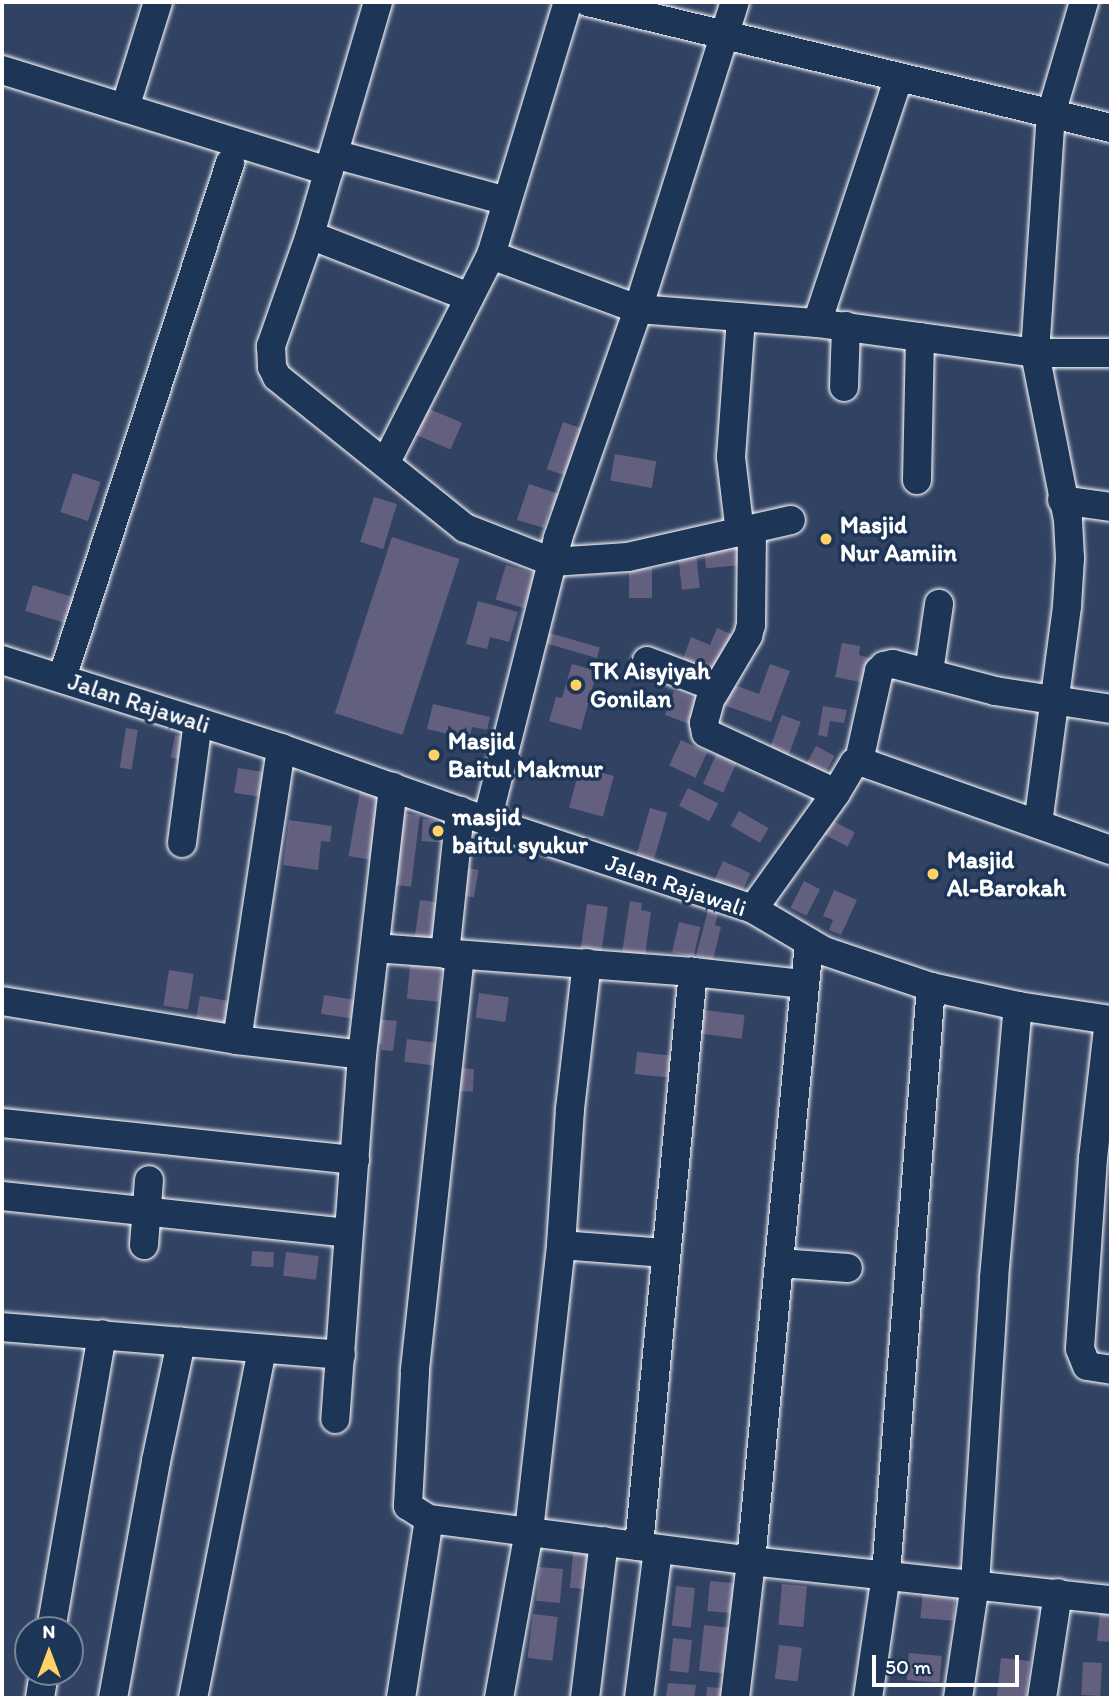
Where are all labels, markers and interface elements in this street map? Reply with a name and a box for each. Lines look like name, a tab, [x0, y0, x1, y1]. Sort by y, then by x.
place label: Masjid Nur Aamiin	[840, 511, 957, 567]
marker: Masjid Nur Aamiin	[818, 531, 834, 547]
place label: TK Aisyiyah Gonilan	[590, 657, 710, 713]
street label: Jalan Rajawali	[65, 667, 213, 739]
marker: TK Aisyiyah Gonilan	[568, 677, 584, 693]
place label: Masjid Baitul Makmur	[448, 727, 602, 783]
marker: Masjid Baitul Makmur	[426, 747, 442, 763]
place label: masjid baitul syukur	[452, 803, 588, 859]
marker: masjid baitul syukur	[430, 823, 446, 839]
place label: Masjid Al-Barokah	[947, 846, 1066, 902]
street label: Jalan Rajawali	[602, 847, 750, 923]
marker: Masjid Al-Barokah	[925, 866, 941, 882]
north arrow	[14, 1616, 84, 1686]
text: N	[43, 1620, 55, 1643]
scale bar	[875, 1640, 1022, 1684]
text: 50 m	[885, 1654, 931, 1679]

